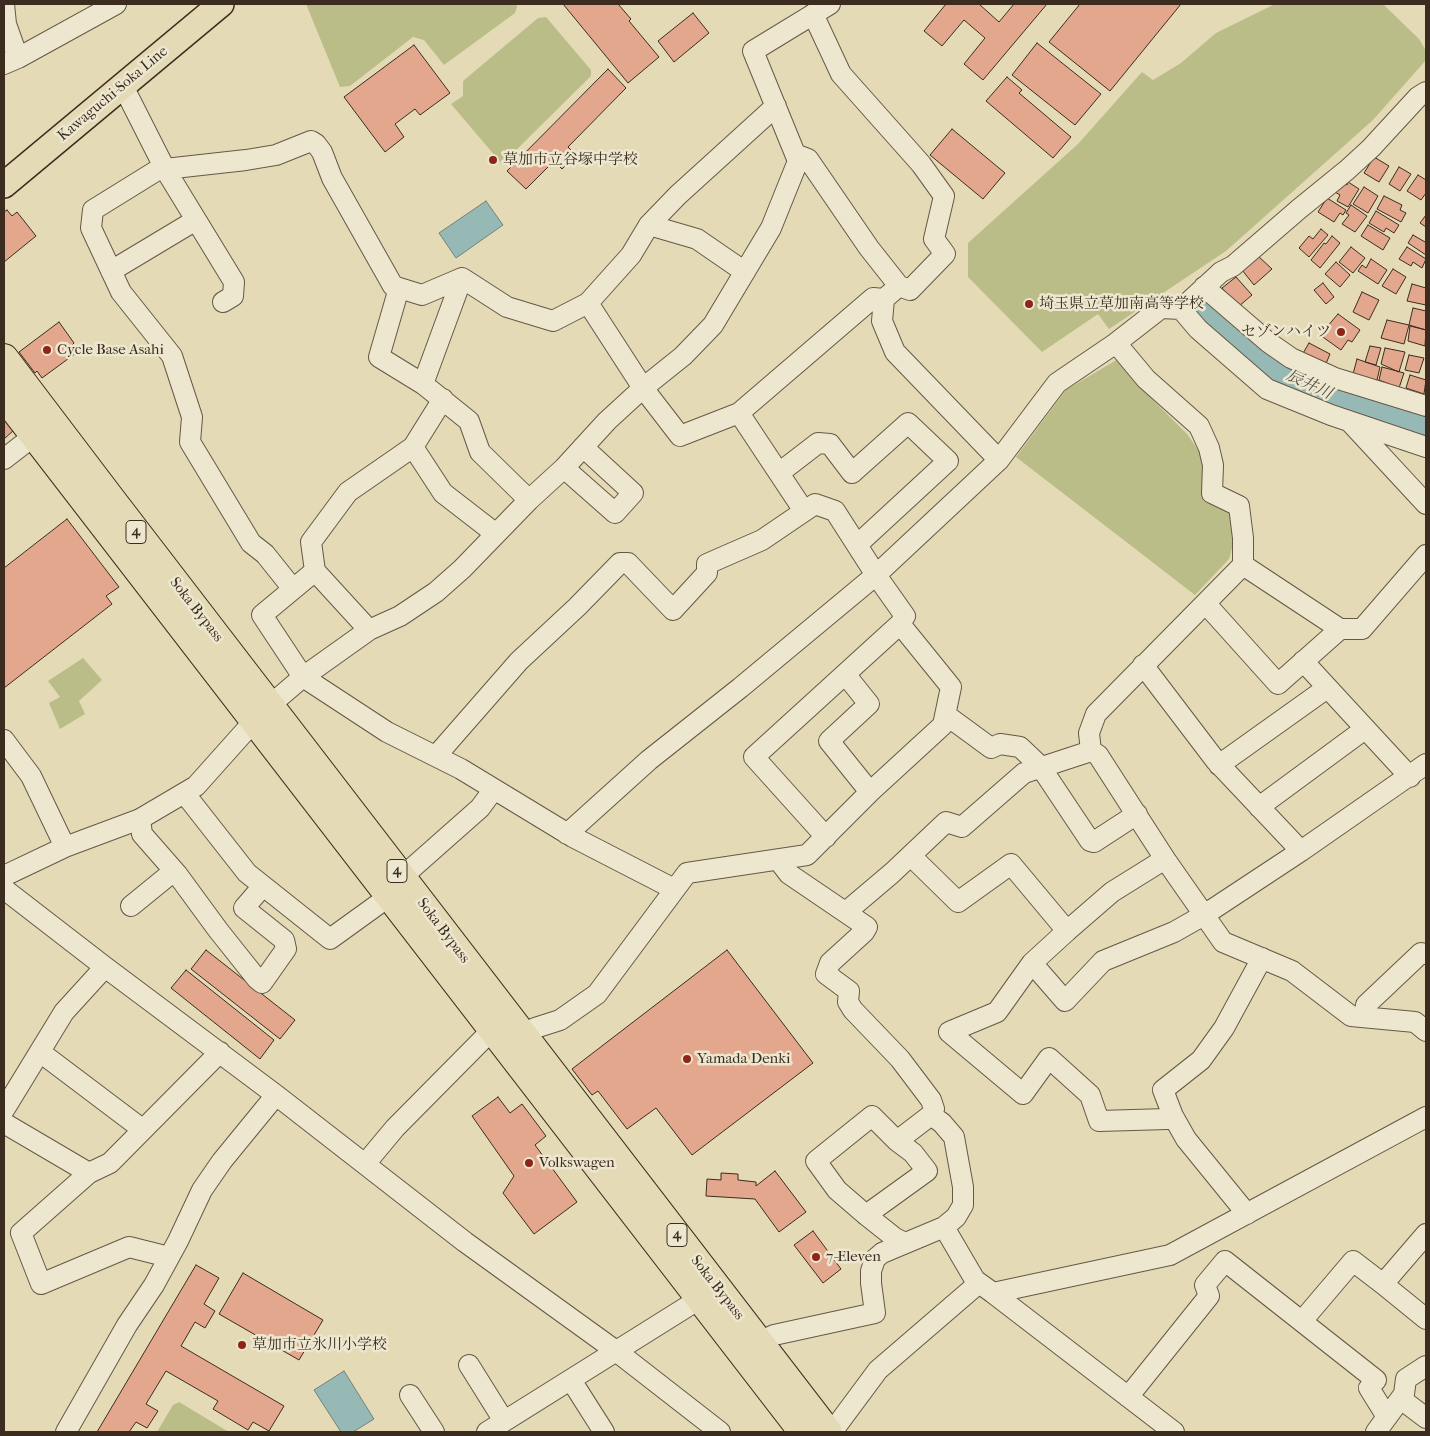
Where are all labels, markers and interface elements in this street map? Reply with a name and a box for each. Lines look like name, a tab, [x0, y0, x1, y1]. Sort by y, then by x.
street label: Kawaguchi-Soka Line	[54, 43, 172, 145]
place label: 草加市立谷塚中学校	[503, 151, 638, 169]
marker: 草加市立谷塚中学校	[487, 154, 499, 166]
place label: 埼玉県立草加南高等学校	[1039, 295, 1204, 313]
marker: 埼玉県立草加南高等学校	[1023, 298, 1035, 310]
place label: セゾンハイツ	[1241, 323, 1331, 341]
marker: セゾンハイツ	[1335, 326, 1347, 338]
place label: Cycle Base Asahi	[57, 341, 164, 359]
marker: Cycle Base Asahi	[41, 344, 53, 356]
water label: 辰井川	[1283, 366, 1335, 404]
road number: 4	[126, 520, 146, 544]
street label: Soka Bypass	[165, 574, 227, 646]
road number: 4	[387, 859, 407, 882]
street label: Soka Bypass	[413, 895, 473, 967]
place label: Yamada Denki	[697, 1050, 790, 1068]
marker: Yamada Denki	[681, 1053, 693, 1065]
place label: Volkswagen	[539, 1154, 615, 1172]
marker: Volkswagen	[523, 1157, 535, 1169]
road number: 4	[667, 1224, 687, 1246]
place label: 7-Eleven	[826, 1248, 881, 1266]
marker: 7-Eleven	[810, 1251, 822, 1263]
street label: Soka Bypass	[686, 1252, 748, 1324]
place label: 草加市立氷川小学校	[252, 1336, 387, 1354]
marker: 草加市立氷川小学校	[236, 1339, 248, 1351]

